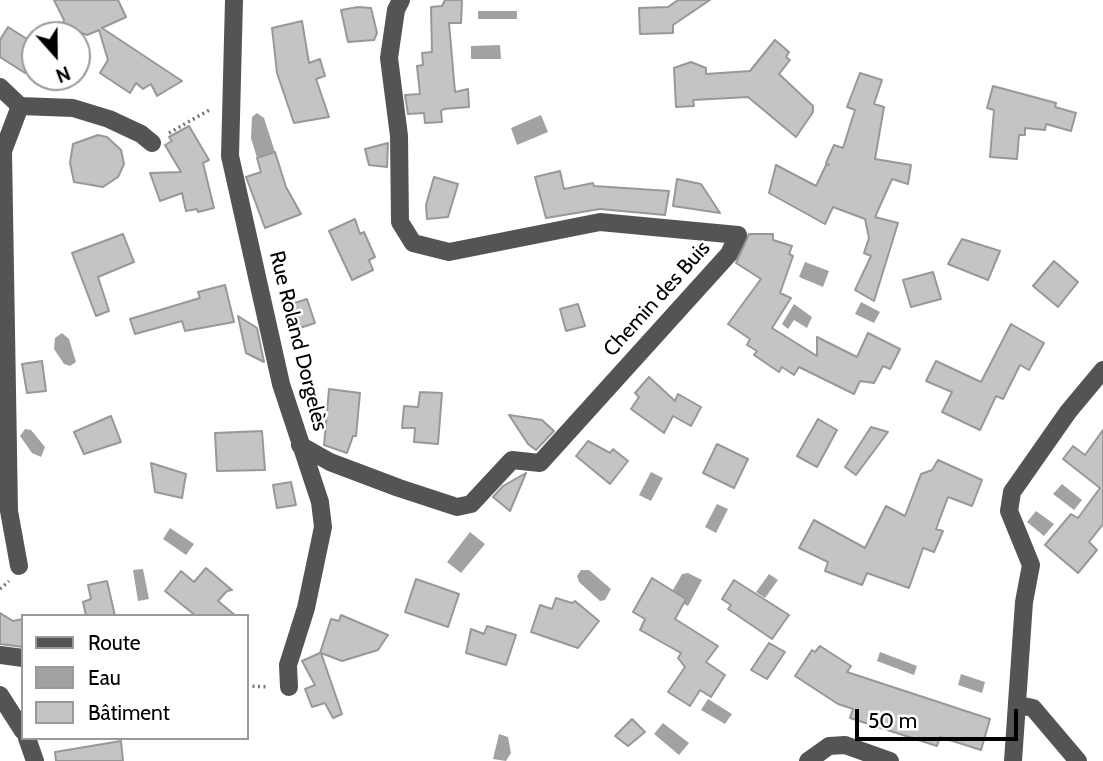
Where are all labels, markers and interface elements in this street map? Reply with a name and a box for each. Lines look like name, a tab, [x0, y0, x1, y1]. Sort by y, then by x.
north arrow	[21, 21, 91, 91]
text: N	[53, 61, 73, 87]
street label: Chemin des Buis	[599, 236, 715, 362]
street label: Rue Roland Dorgelès	[263, 248, 333, 434]
legend	[21, 614, 248, 740]
text: Route	[88, 630, 141, 655]
text: Eau	[88, 665, 121, 690]
scale bar	[858, 694, 1021, 738]
text: Bâtiment	[88, 700, 170, 725]
text: 50 m	[868, 708, 917, 733]

